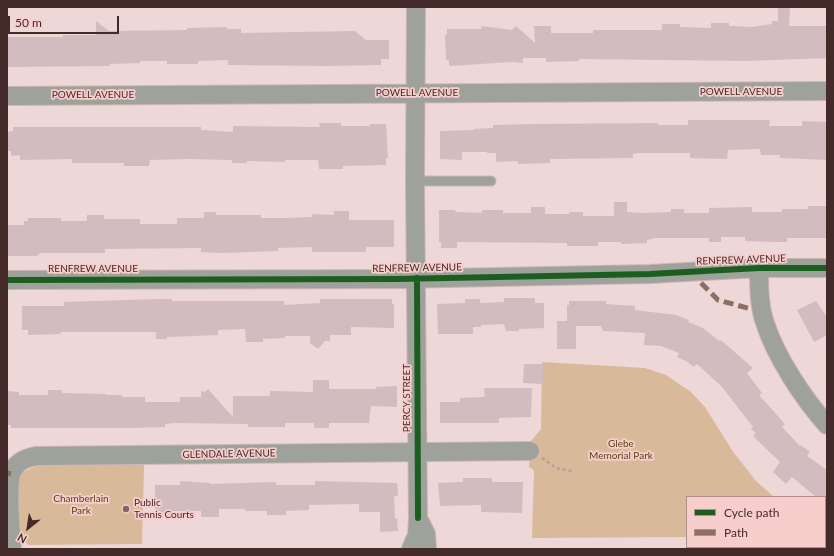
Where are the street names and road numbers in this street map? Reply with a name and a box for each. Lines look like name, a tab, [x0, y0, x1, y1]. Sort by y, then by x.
street label: POWELL AVENUE	[700, 86, 782, 98]
street label: POWELL AVENUE	[376, 87, 458, 99]
street label: POWELL AVENUE	[52, 89, 134, 101]
street label: RENFREW AVENUE	[696, 252, 786, 268]
street label: RENFREW AVENUE	[372, 261, 462, 275]
street label: RENFREW AVENUE	[48, 263, 138, 275]
street label: PERCY STREET	[401, 364, 413, 432]
street label: GLENDALE AVENUE	[182, 447, 276, 461]

